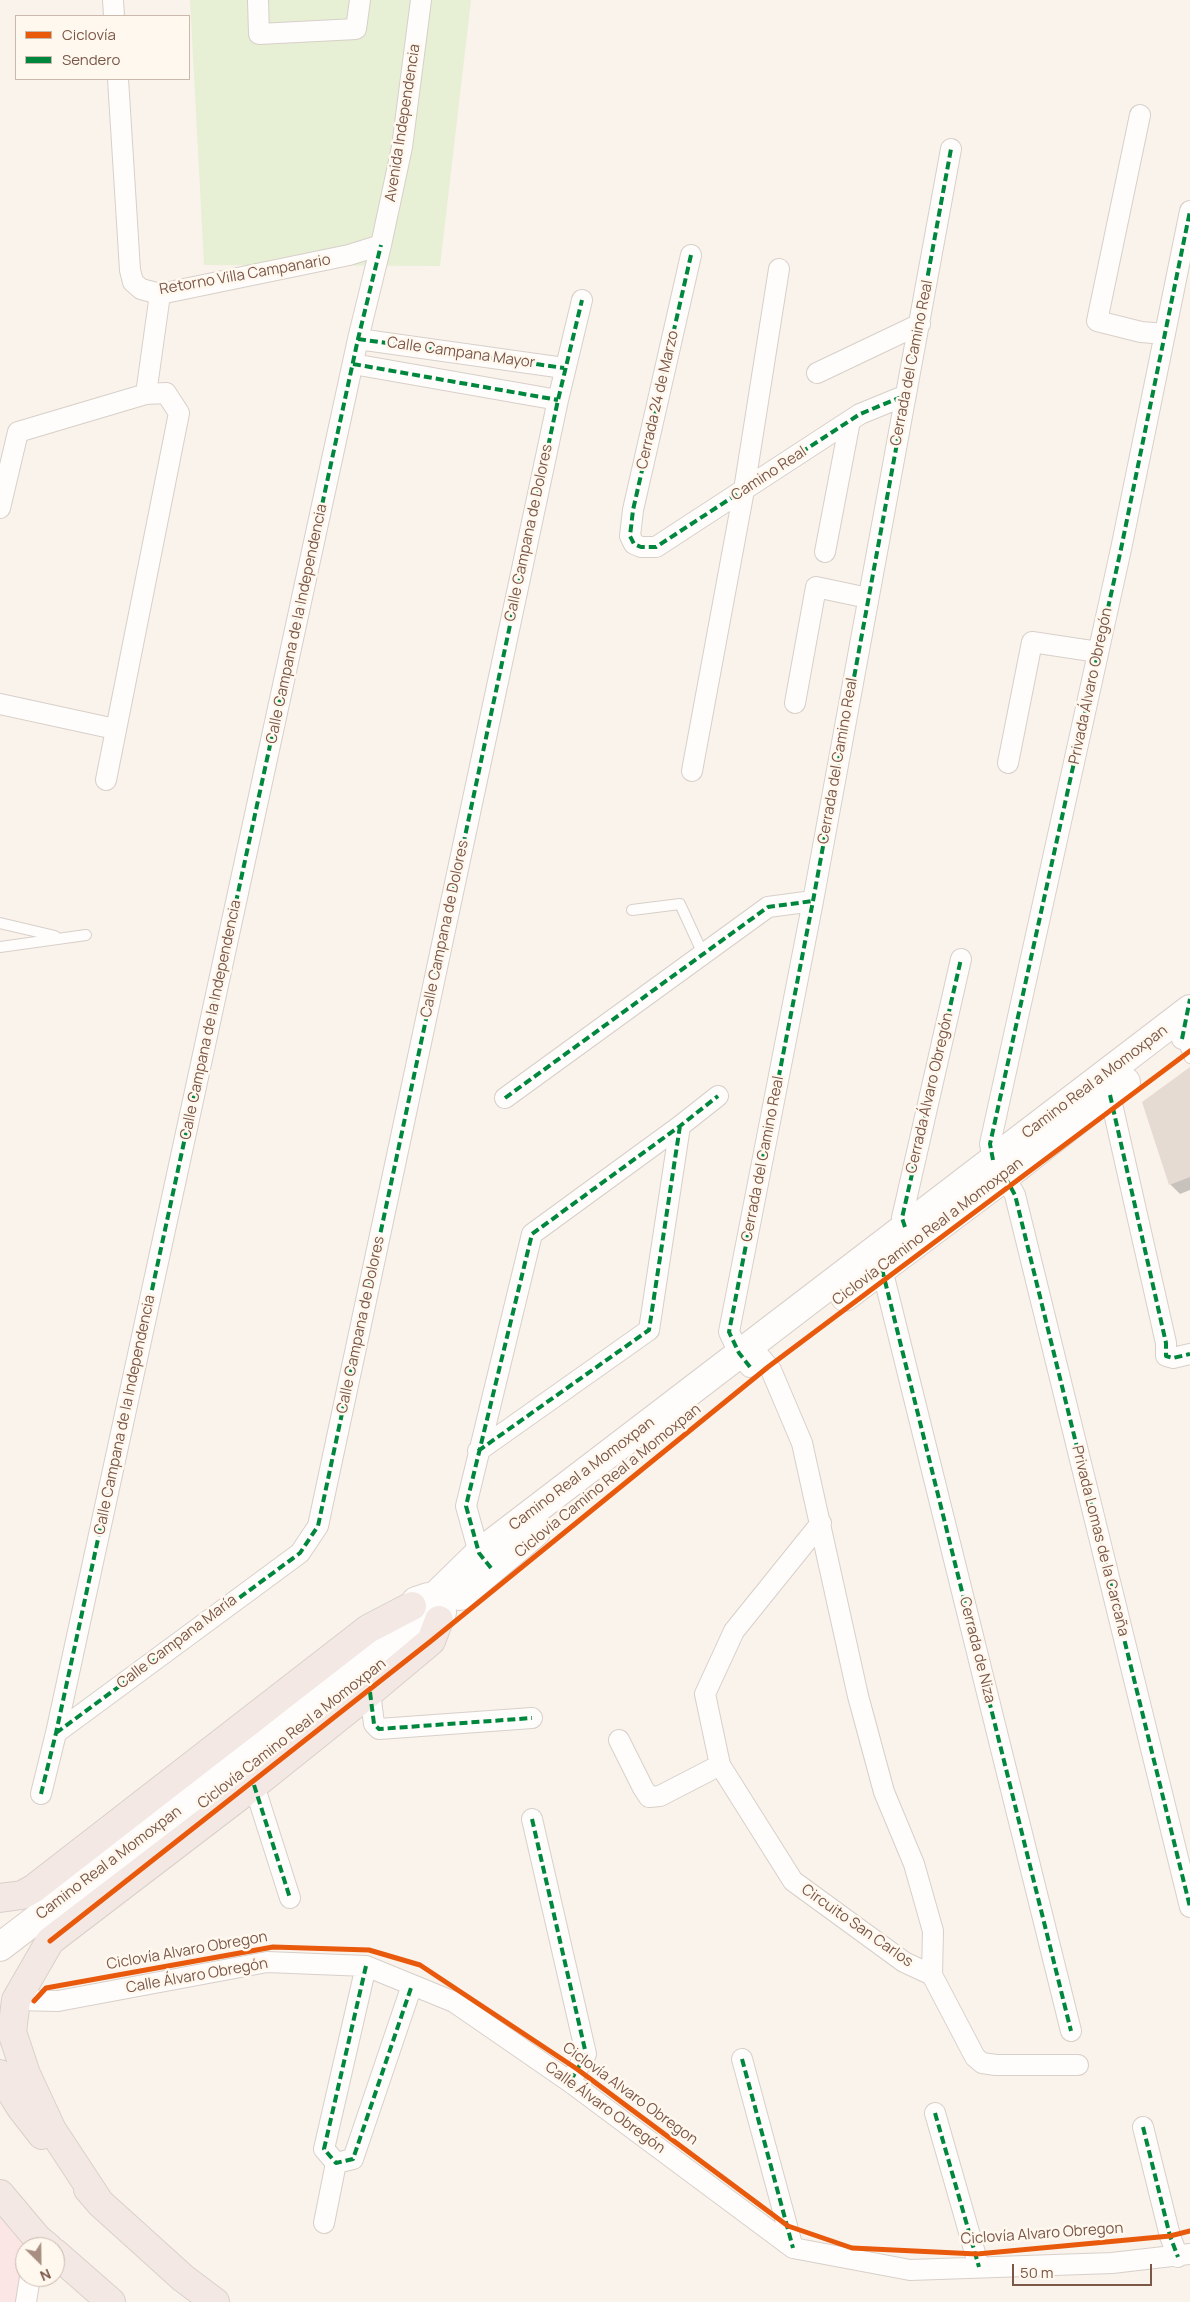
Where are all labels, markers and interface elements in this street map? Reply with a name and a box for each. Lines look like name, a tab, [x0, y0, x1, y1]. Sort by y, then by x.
legend	[15, 15, 190, 80]
text: Ciclovía	[62, 24, 116, 45]
street label: Avenida Independencia	[382, 43, 424, 203]
text: Sendero	[62, 49, 120, 70]
street label: Retorno Villa Campanario	[158, 251, 332, 299]
street label: Cerrada del Camino Real	[887, 279, 937, 447]
street label: Cerrada 24 de Marzo	[633, 329, 683, 471]
street label: Calle Campana Mayor	[386, 334, 536, 372]
street label: Calle Campana de Dolores	[501, 443, 557, 623]
street label: Camino Real	[728, 443, 810, 505]
street label: Calle Campana de la Independencia	[263, 502, 331, 746]
street label: Privada Álvaro Obregón	[1066, 606, 1116, 766]
street label: Cerrada del Camino Real	[814, 676, 862, 846]
street label: Calle Campana de Dolores	[417, 839, 473, 1019]
street label: Calle Campana de la Independencia	[177, 898, 245, 1142]
street label: Cerrada Álvaro Obregón	[903, 1011, 957, 1175]
street label: Camino Real a Momoxpan	[1019, 1022, 1171, 1142]
street label: Cerrada del Camino Real	[738, 1075, 788, 1243]
street label: Ciclovía Camino Real a Momoxpan	[829, 1154, 1027, 1310]
street label: Calle Campana de Dolores	[333, 1235, 389, 1415]
street label: Calle Campana de la Independencia	[91, 1293, 159, 1537]
street label: Ciclovía Camino Real a Momoxpan	[511, 1400, 705, 1562]
street label: Camino Real a Momoxpan	[506, 1414, 658, 1534]
street label: Privada Lomas de la Carcaña	[1068, 1444, 1132, 1638]
street label: Calle Campana María	[114, 1591, 240, 1693]
street label: Cerrada de Niza	[955, 1595, 999, 1705]
street label: Ciclovía Camino Real a Momoxpan	[194, 1655, 390, 1813]
street label: Camino Real a Momoxpan	[33, 1803, 185, 1923]
street label: Circuito San Carlos	[798, 1881, 916, 1971]
street label: Ciclovía Alvaro Obregon	[105, 1928, 269, 1974]
street label: Calle Álvaro Obregón	[125, 1955, 269, 1997]
street label: Ciclovía Alvaro Obregon	[559, 2039, 701, 2149]
street label: Calle Álvaro Obregón	[542, 2058, 668, 2158]
street label: Ciclovía Alvaro Obregon	[960, 2219, 1124, 2249]
north arrow	[15, 2237, 65, 2287]
scale bar	[1015, 2254, 1155, 2286]
text: 50 m	[1020, 2262, 1054, 2283]
text: N	[37, 2265, 54, 2286]

